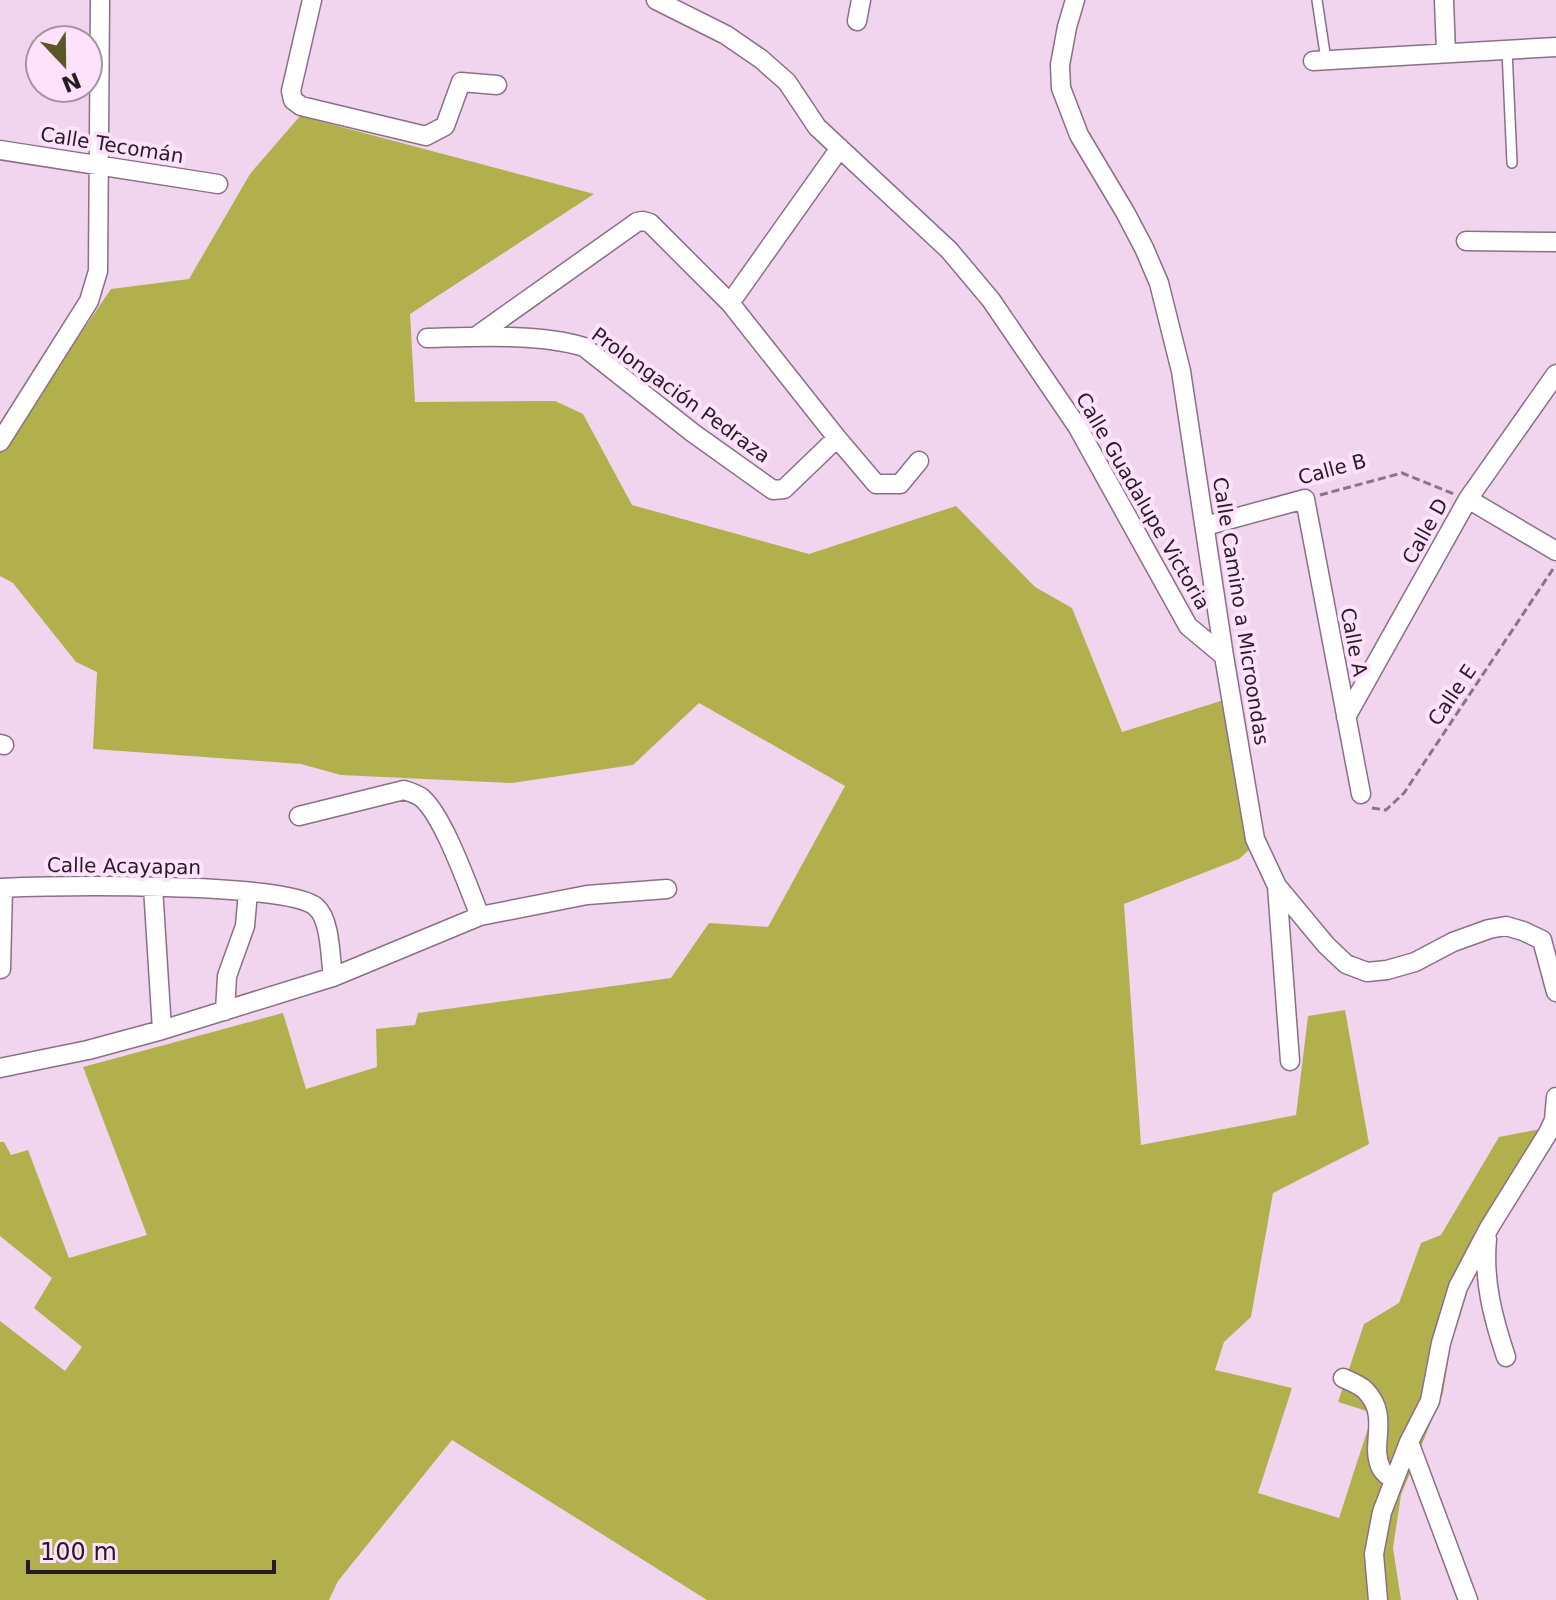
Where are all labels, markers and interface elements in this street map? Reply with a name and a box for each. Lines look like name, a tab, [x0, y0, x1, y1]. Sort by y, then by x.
north arrow	[24, 24, 104, 104]
text: N	[58, 67, 85, 97]
street label: Calle Tecomán	[39, 122, 185, 168]
street label: Prolongación Pedraza	[587, 322, 775, 468]
street label: Calle Guadalupe Victoria	[1071, 388, 1215, 614]
street label: Calle B	[1295, 448, 1369, 490]
street label: Calle Camino a Microondas	[1208, 475, 1274, 747]
street label: Calle D	[1397, 494, 1453, 568]
street label: Calle A	[1336, 606, 1372, 679]
street label: Calle E	[1423, 660, 1481, 730]
street label: Calle Acayapan	[47, 853, 201, 879]
scale bar	[28, 1524, 274, 1574]
text: 100 m	[40, 1538, 117, 1566]

